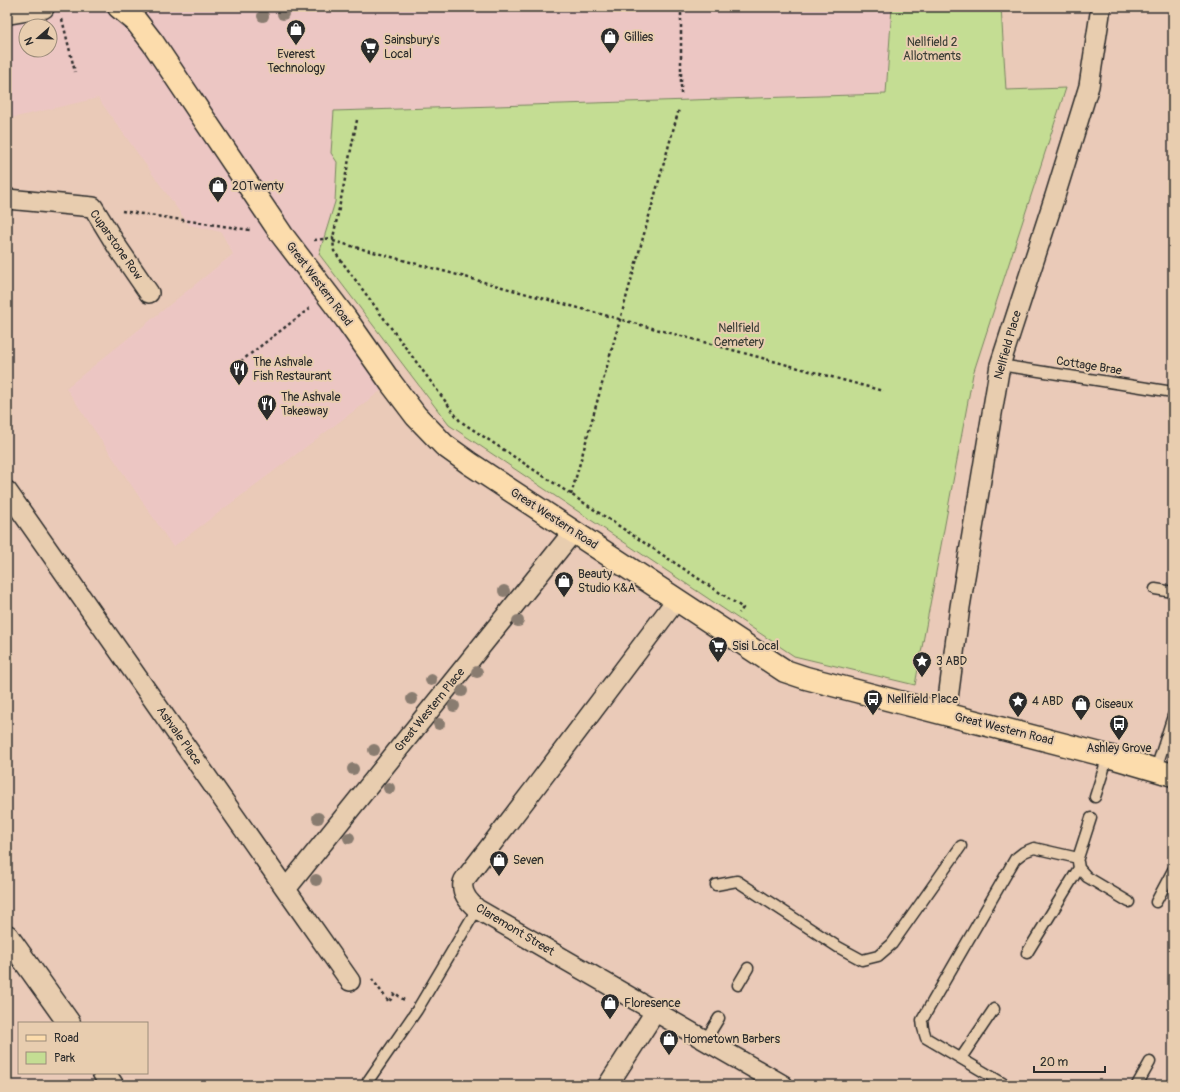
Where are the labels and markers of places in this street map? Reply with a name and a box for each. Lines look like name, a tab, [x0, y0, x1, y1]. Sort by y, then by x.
shop icon: Everest Technology	[285, 18, 307, 46]
shop icon: Gillies	[599, 26, 621, 54]
place label: Gillies	[624, 30, 654, 45]
place label: Sainsbury's Local	[384, 33, 440, 62]
supermarket icon: Sainsbury's Local	[359, 36, 381, 64]
place label: Everest Technology	[267, 47, 325, 76]
shop icon: 20Twenty	[207, 175, 229, 203]
place label: 20Twenty	[232, 179, 284, 194]
place label: The Ashvale Fish Restaurant	[253, 355, 332, 384]
restaurant icon: The Ashvale Fish Restaurant	[228, 358, 250, 386]
place label: The Ashvale Takeaway	[281, 390, 340, 419]
restaurant icon: The Ashvale Takeaway	[256, 393, 278, 421]
place label: Beauty Studio K&A	[578, 567, 636, 596]
shop icon: Beauty Studio K&A	[553, 570, 575, 598]
supermarket icon: Sisi Local	[707, 635, 729, 663]
place label: Sisi Local	[732, 639, 779, 654]
place icon: 3 ABD	[911, 650, 933, 678]
place label: 3 ABD	[936, 654, 968, 669]
bus stop icon: Nellfield Place	[862, 688, 884, 716]
place icon: 4 ABD	[1007, 690, 1029, 718]
place label: Nellfield Place	[887, 692, 958, 707]
shop icon: Ciseaux	[1070, 693, 1092, 721]
place label: 4 ABD	[1032, 694, 1064, 709]
place label: Ciseaux	[1095, 697, 1133, 712]
bus stop icon: Ashley Grove	[1108, 713, 1130, 741]
place label: Ashley Grove	[1086, 741, 1152, 756]
shop icon: Seven	[488, 849, 510, 877]
place label: Seven	[513, 853, 544, 868]
shop icon: Floresence	[599, 992, 621, 1020]
place label: Floresence	[624, 996, 680, 1011]
shop icon: Hometown Barbers	[658, 1028, 680, 1056]
place label: Hometown Barbers	[683, 1032, 781, 1047]

